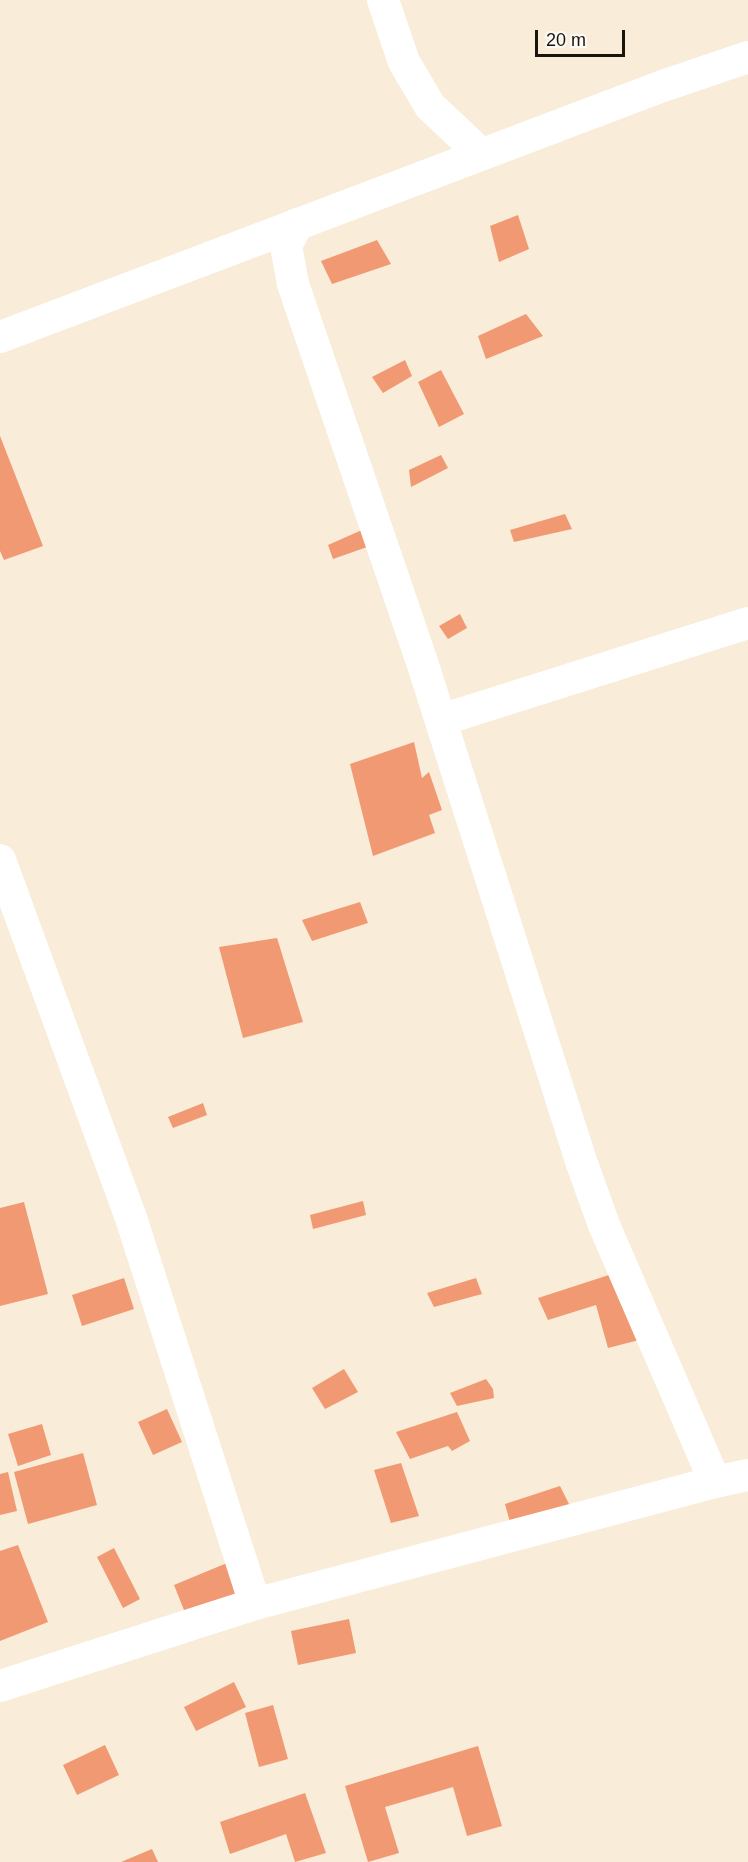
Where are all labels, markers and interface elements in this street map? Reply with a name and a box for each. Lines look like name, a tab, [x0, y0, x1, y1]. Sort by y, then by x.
scale bar	[538, 18, 628, 56]
text: 20 m	[546, 30, 586, 50]

